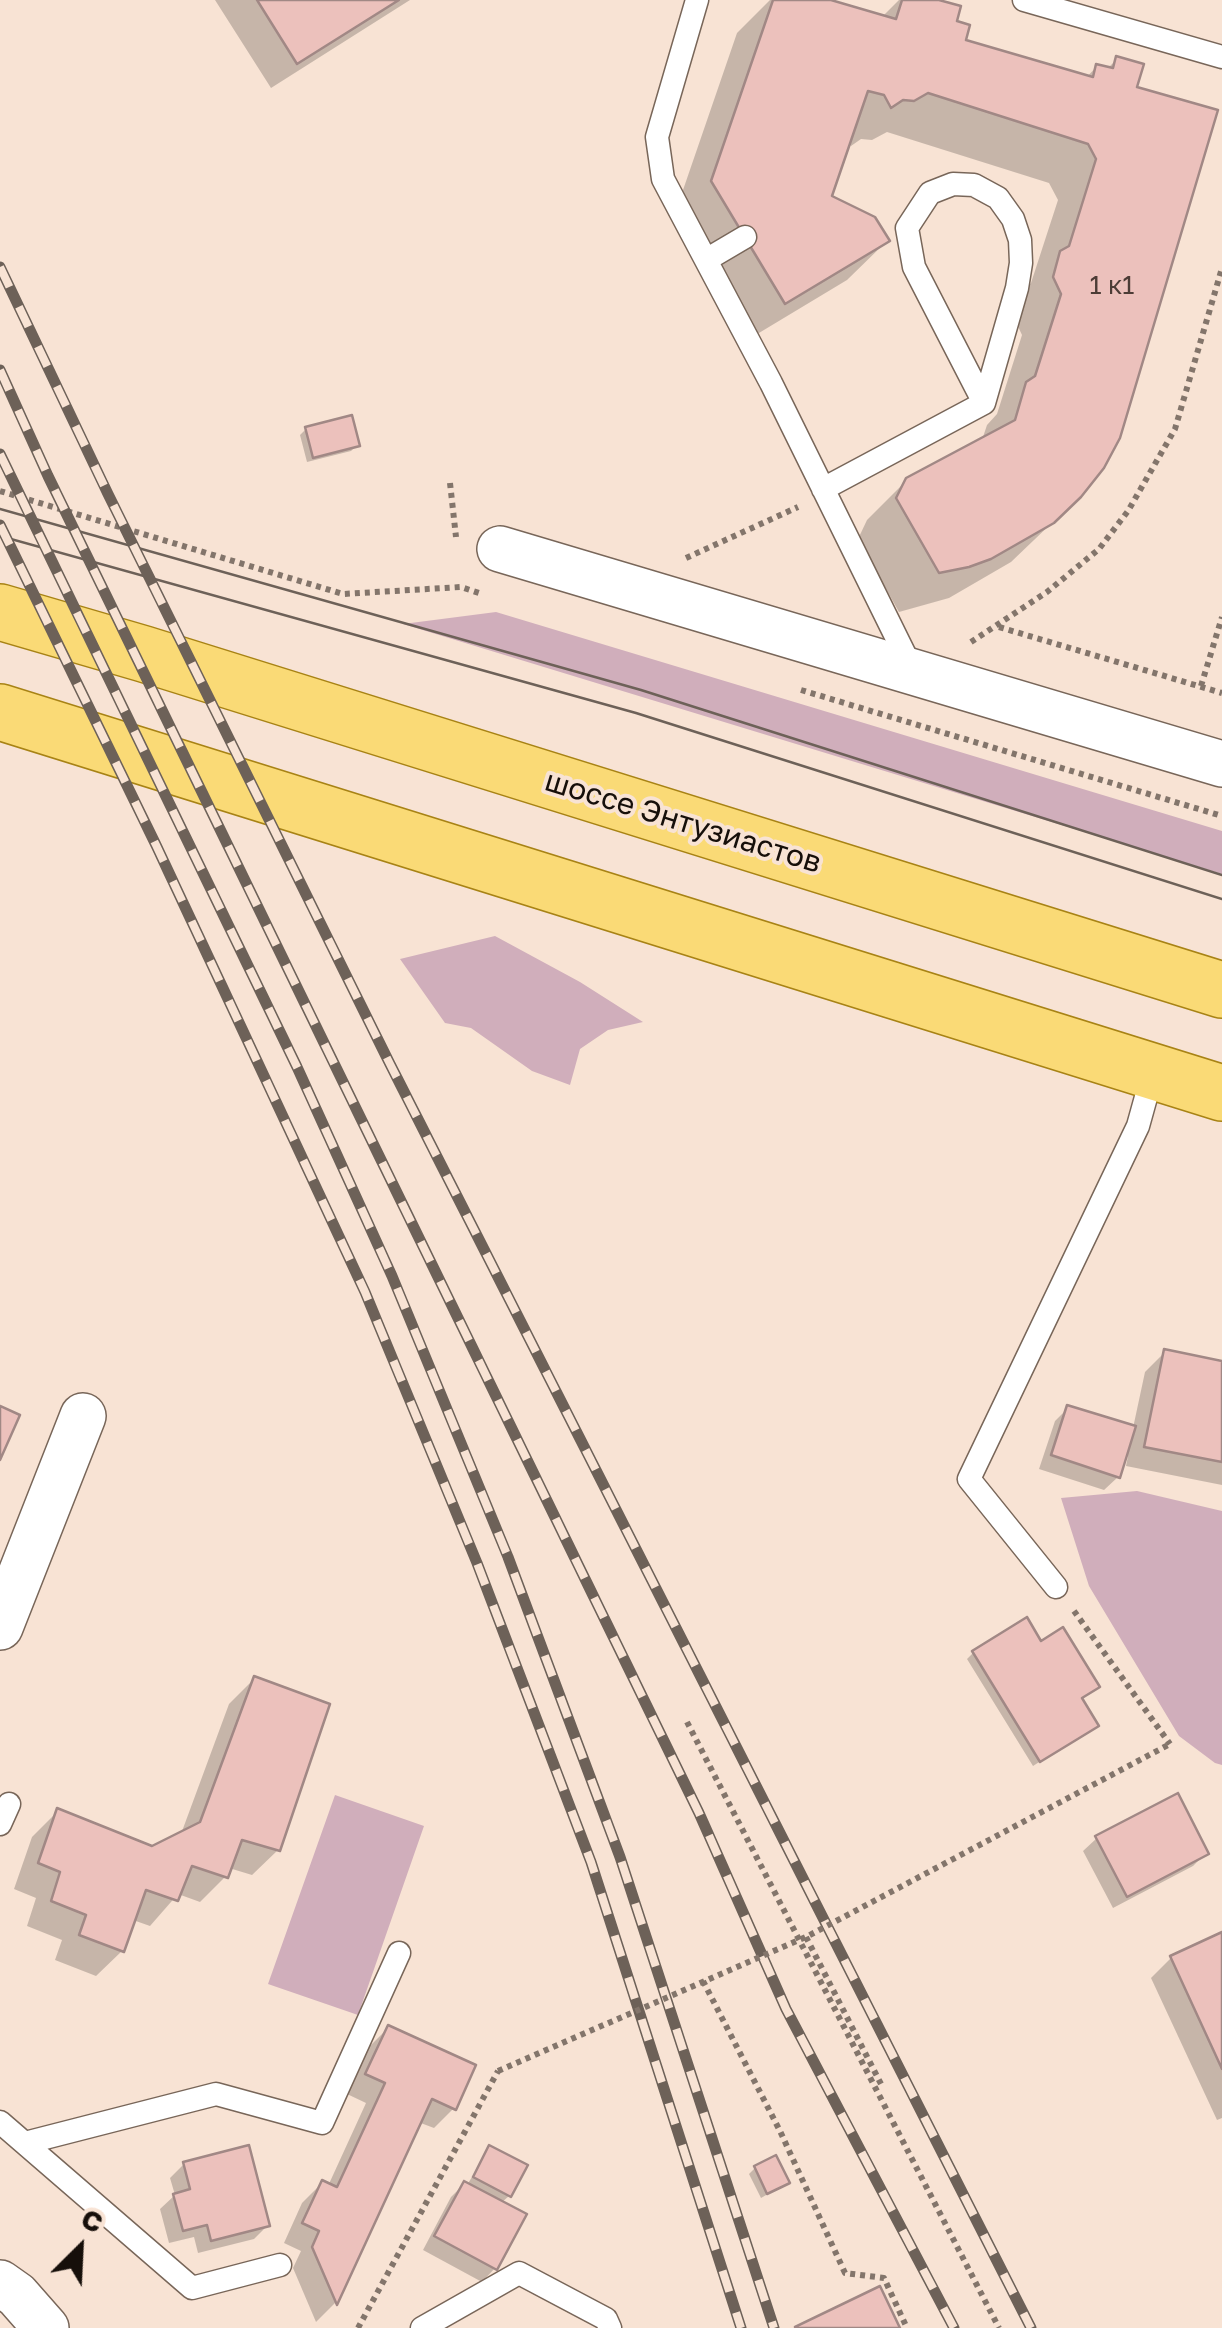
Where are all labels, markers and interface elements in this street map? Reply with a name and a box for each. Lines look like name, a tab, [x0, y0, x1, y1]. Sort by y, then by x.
house number: 1 к1	[1090, 271, 1134, 301]
street label: шоссе Энтузиастов	[541, 763, 825, 881]
north arrow	[30, 2198, 130, 2298]
text: С	[77, 2201, 108, 2239]

